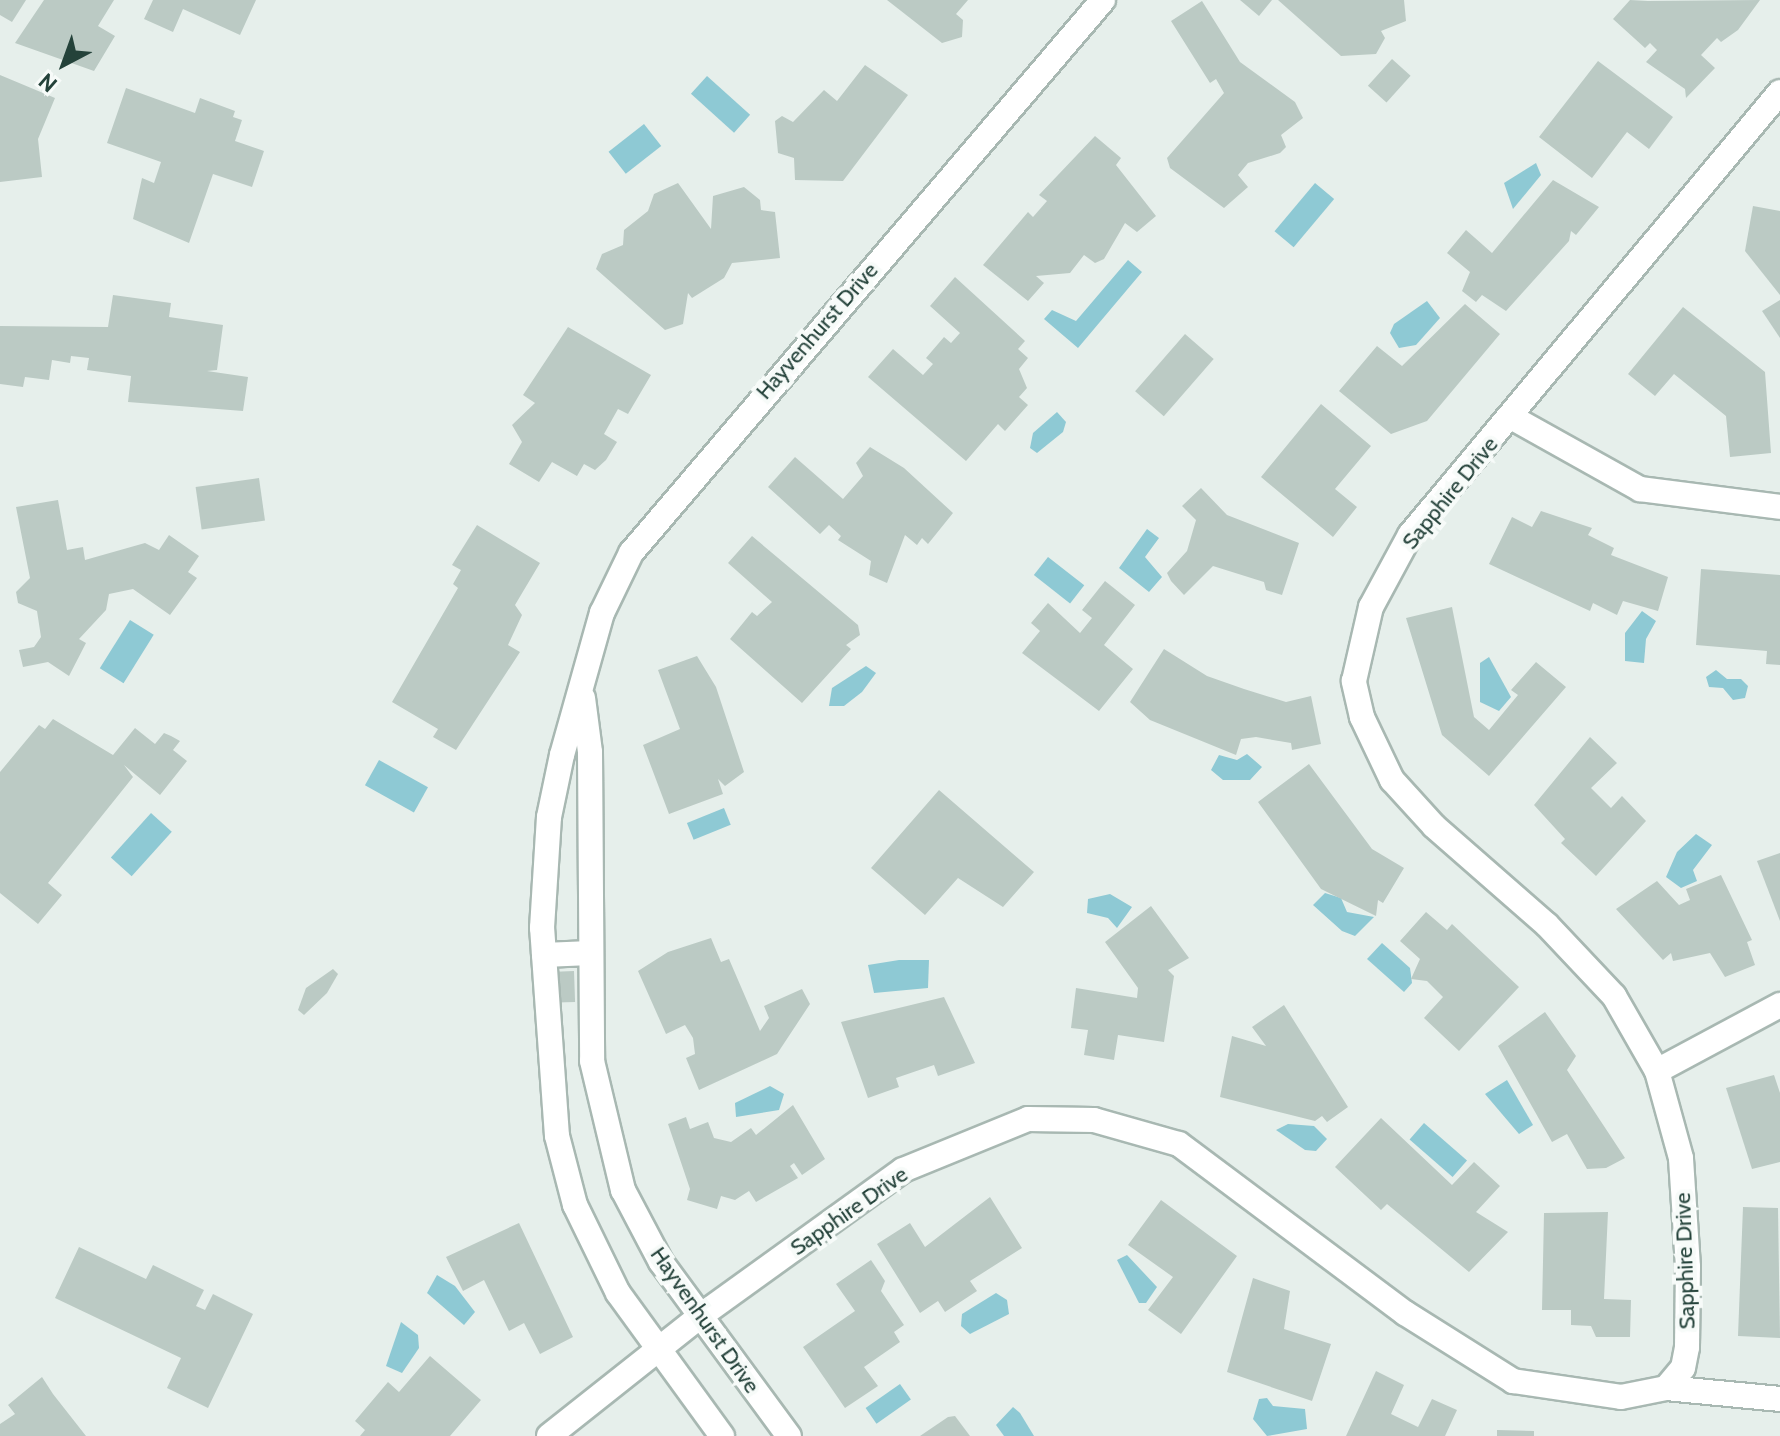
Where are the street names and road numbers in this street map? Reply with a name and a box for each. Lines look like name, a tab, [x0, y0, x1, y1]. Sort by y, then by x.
street label: Hayvenhurst Drive	[751, 257, 883, 405]
street label: Sapphire Drive	[1397, 432, 1503, 554]
street label: Sapphire Drive	[785, 1161, 913, 1261]
street label: Sapphire Drive	[1669, 1192, 1701, 1330]
street label: Hayvenhurst Drive	[645, 1242, 765, 1398]

